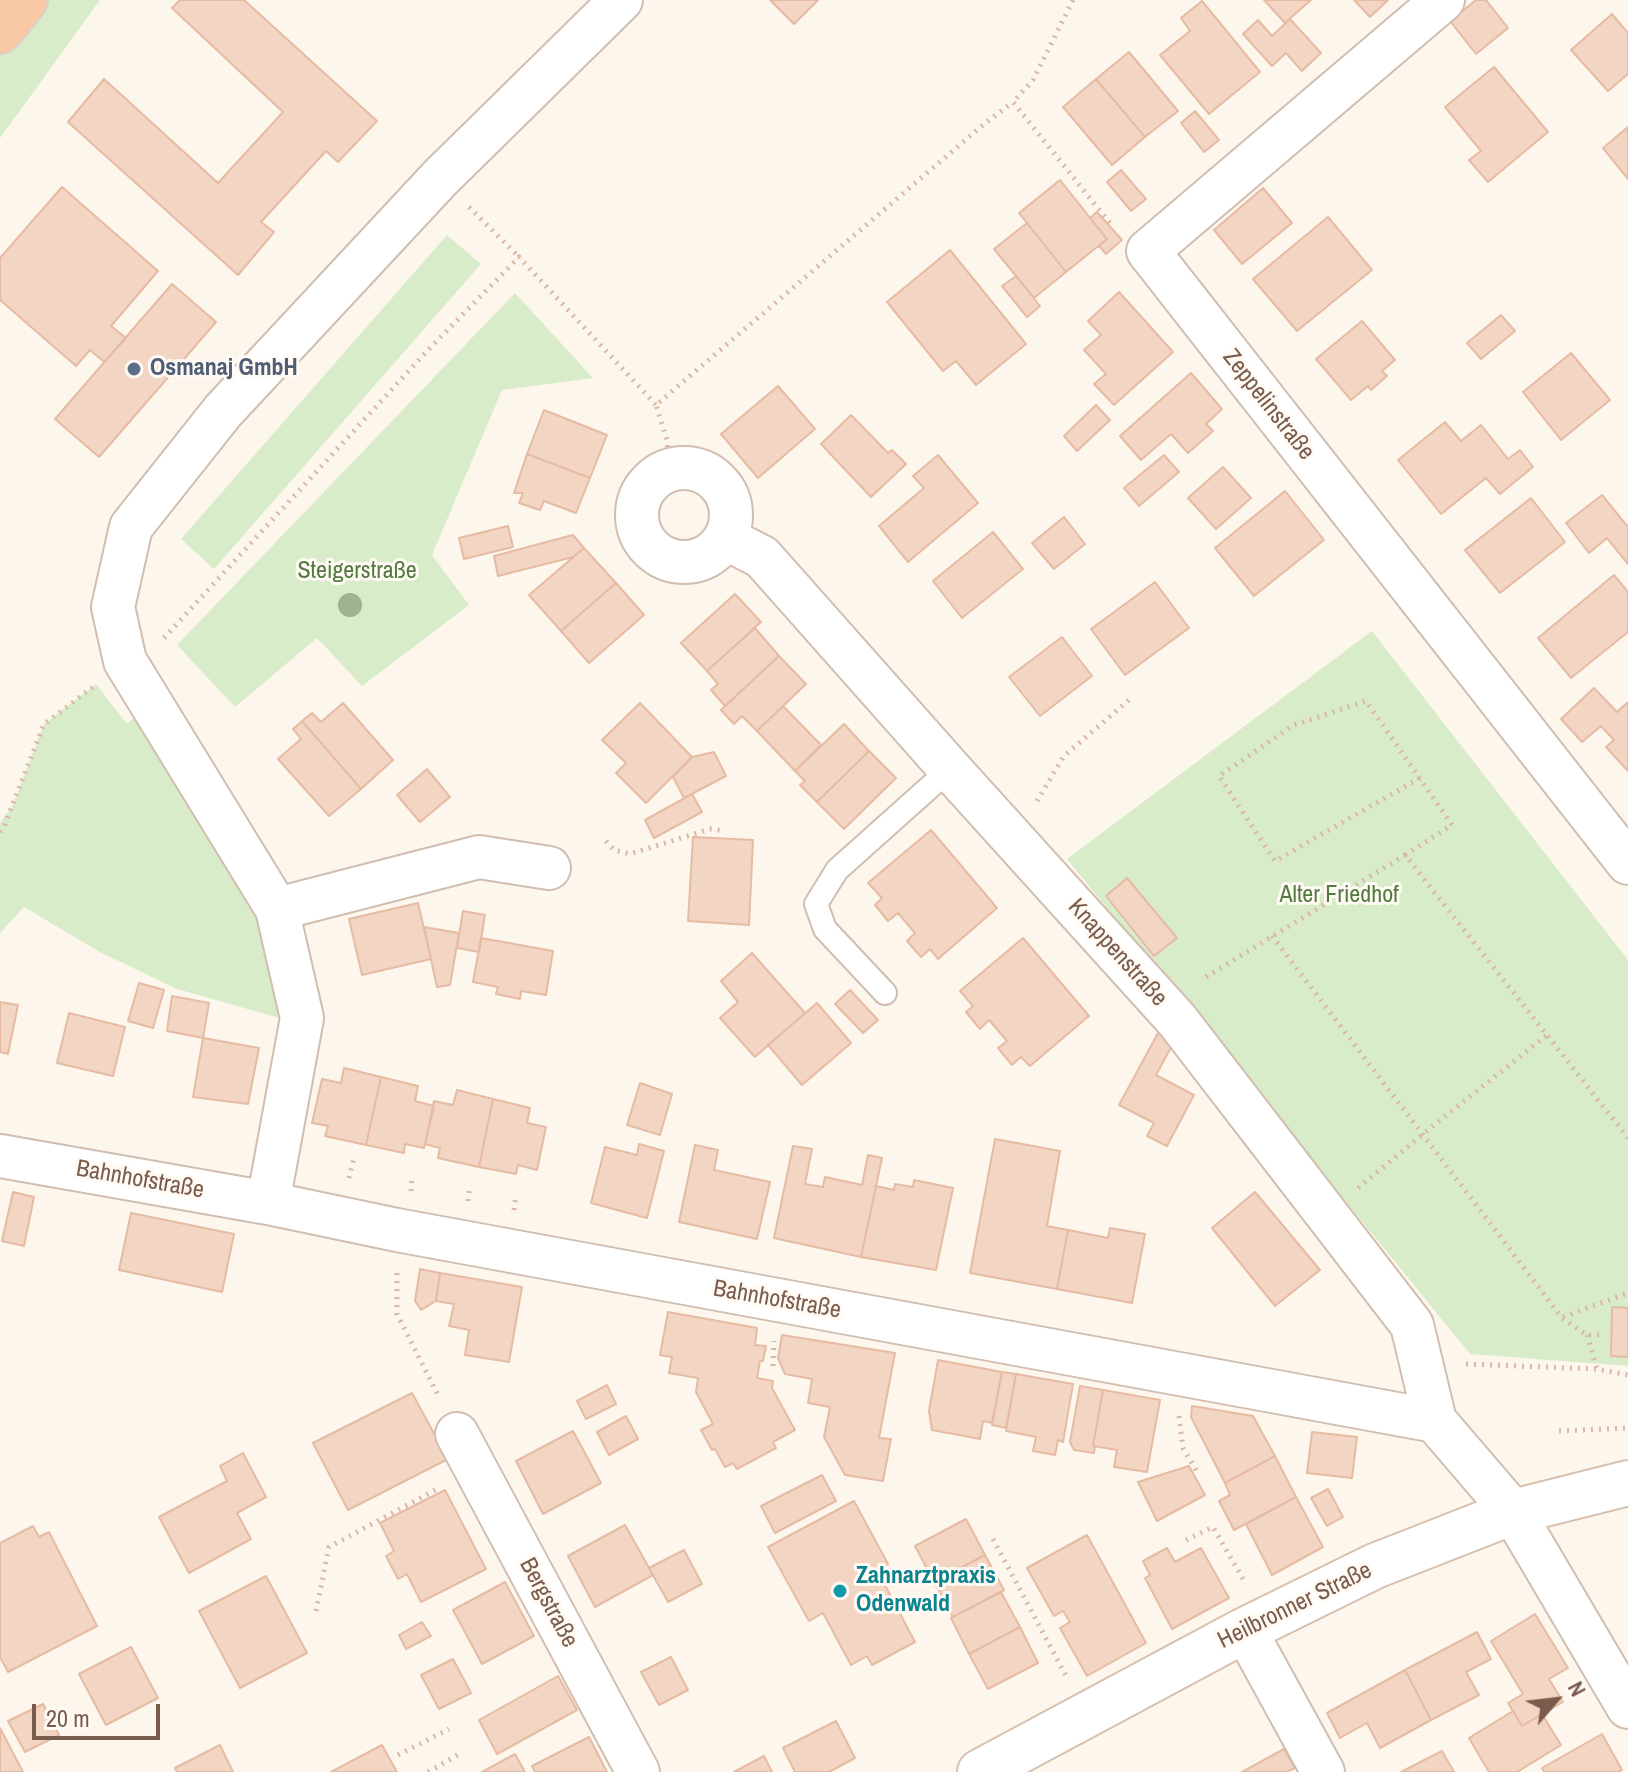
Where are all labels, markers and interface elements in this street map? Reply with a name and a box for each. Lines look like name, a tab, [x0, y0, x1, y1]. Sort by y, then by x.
street label: Zeppelinstraße	[1216, 344, 1320, 466]
place label: Osmanaj GmbH	[150, 355, 298, 383]
marker: Osmanaj GmbH	[125, 360, 143, 378]
park label: Steigerstraße	[297, 558, 417, 586]
park label: Alter Friedhof	[1279, 882, 1399, 910]
street label: Knappenstraße	[1061, 893, 1173, 1013]
street label: Bahnhofstraße	[74, 1155, 206, 1205]
street label: Bahnhofstraße	[711, 1275, 843, 1325]
street label: Bergstraße	[512, 1553, 584, 1653]
street label: Heilbronner Straße	[1213, 1556, 1377, 1656]
place label: Zahnarztpraxis Odenwald	[856, 1563, 996, 1619]
marker: Zahnarztpraxis Odenwald	[831, 1582, 849, 1600]
north arrow	[1516, 1660, 1596, 1740]
text: N	[1561, 1676, 1593, 1702]
scale bar	[36, 1688, 164, 1738]
text: 20 m	[46, 1702, 90, 1734]

